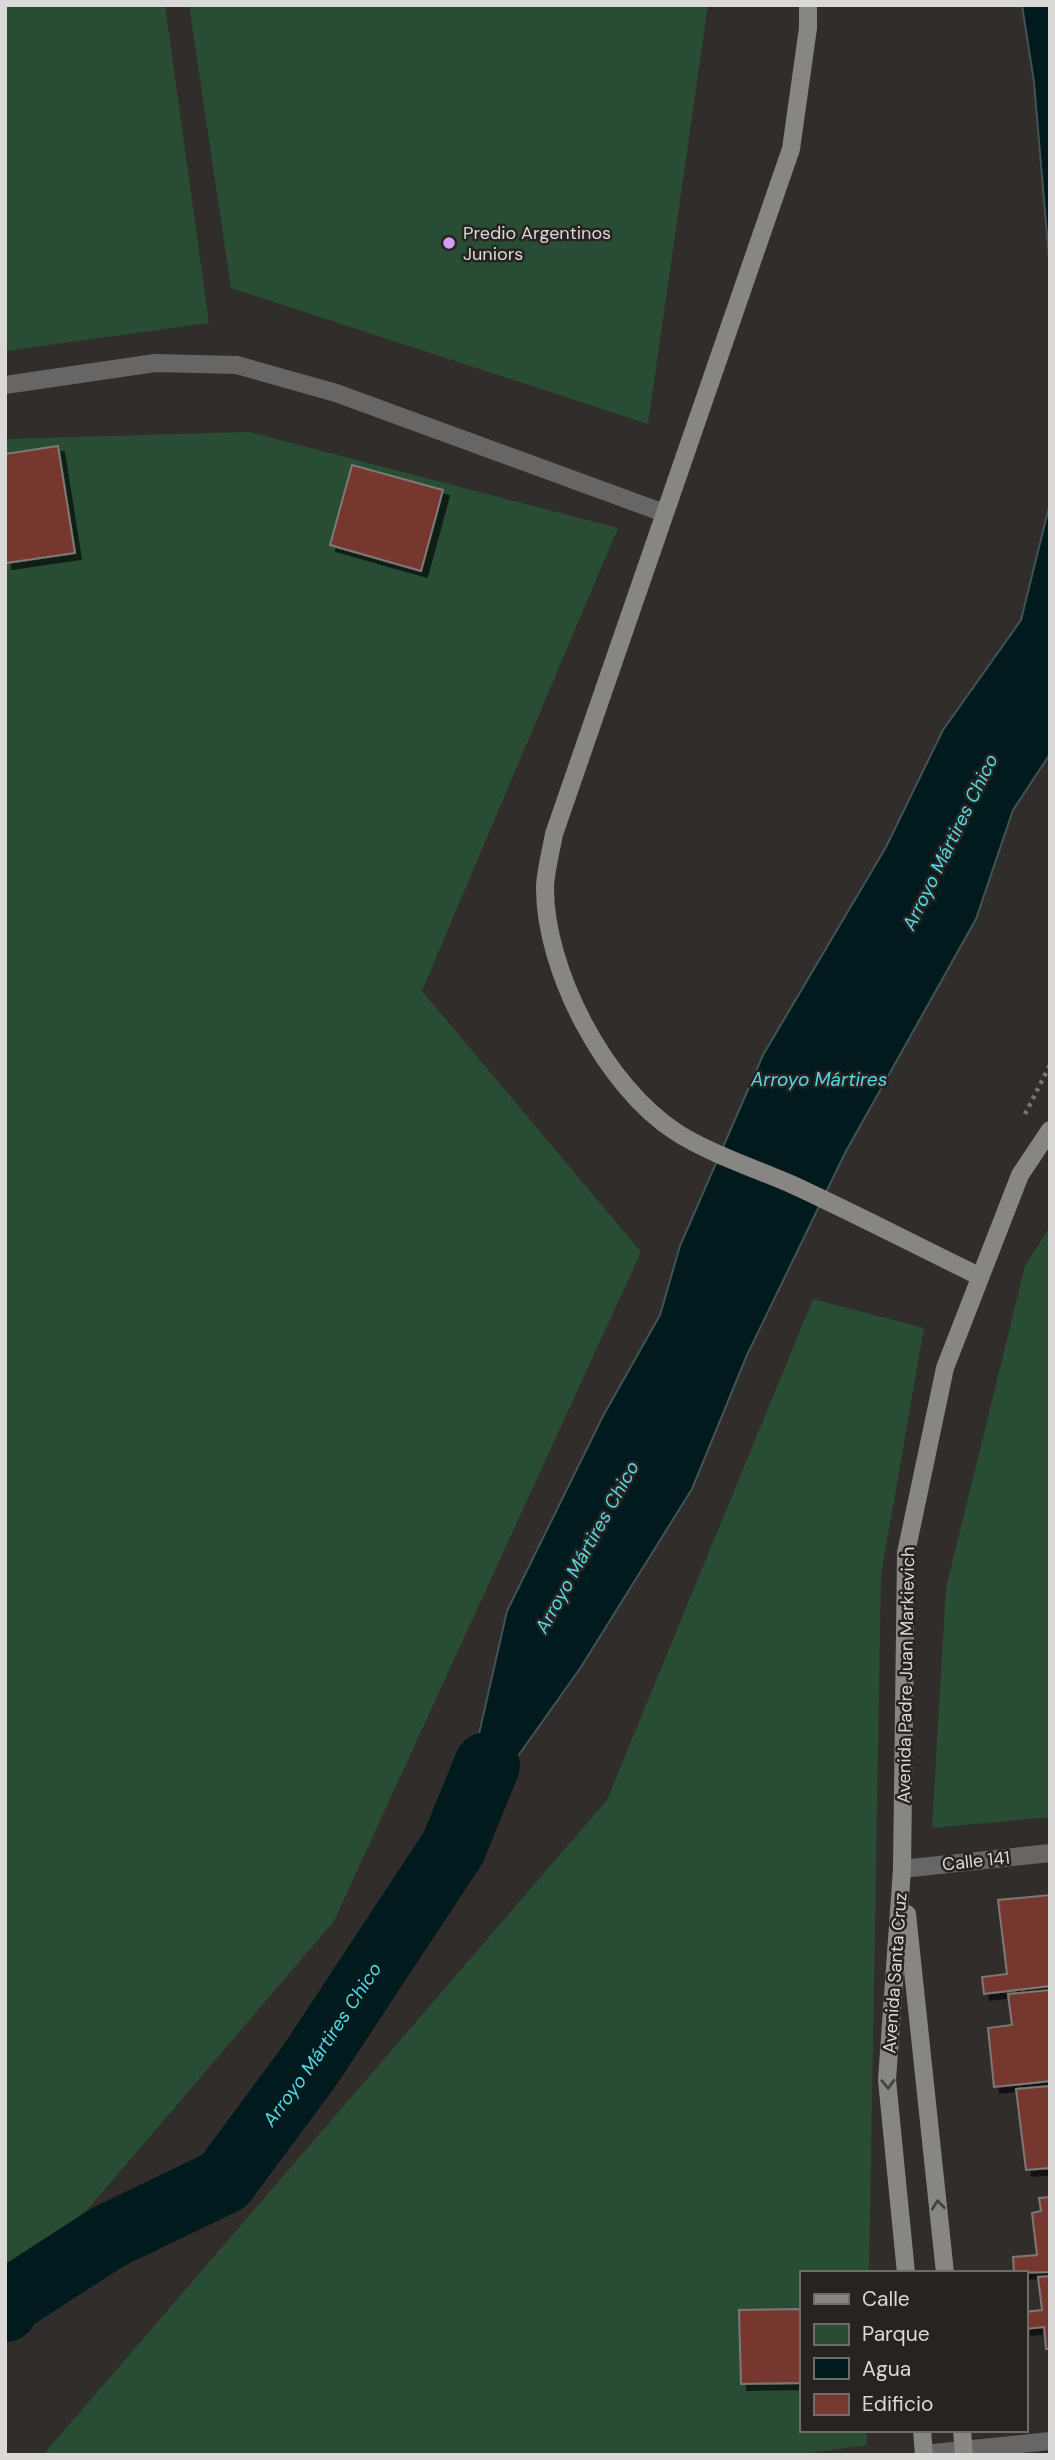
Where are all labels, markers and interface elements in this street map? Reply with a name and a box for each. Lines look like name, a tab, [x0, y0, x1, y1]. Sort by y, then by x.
place label: Predio Argentinos Juniors	[463, 221, 611, 266]
marker: Predio Argentinos Juniors	[441, 235, 457, 251]
water label: Arroyo Mártires Chico	[896, 750, 1004, 935]
water label: Arroyo Mártires	[750, 1067, 887, 1092]
water label: Arroyo Mártires Chico	[529, 1456, 645, 1638]
street label: Avenida Padre Juan Markievich	[892, 1546, 920, 1804]
street label: Calle 141	[941, 1846, 1011, 1876]
street label: Avenida Santa Cruz	[877, 1892, 913, 2054]
water label: Arroyo Mártires Chico	[256, 1957, 387, 2132]
one-way arrow	[881, 2078, 896, 2089]
one-way arrow	[930, 2199, 945, 2211]
legend	[800, 2271, 1027, 2432]
text: Calle	[862, 2285, 910, 2313]
text: Parque	[862, 2320, 930, 2348]
text: Agua	[862, 2355, 911, 2383]
text: Edificio	[862, 2390, 933, 2418]

